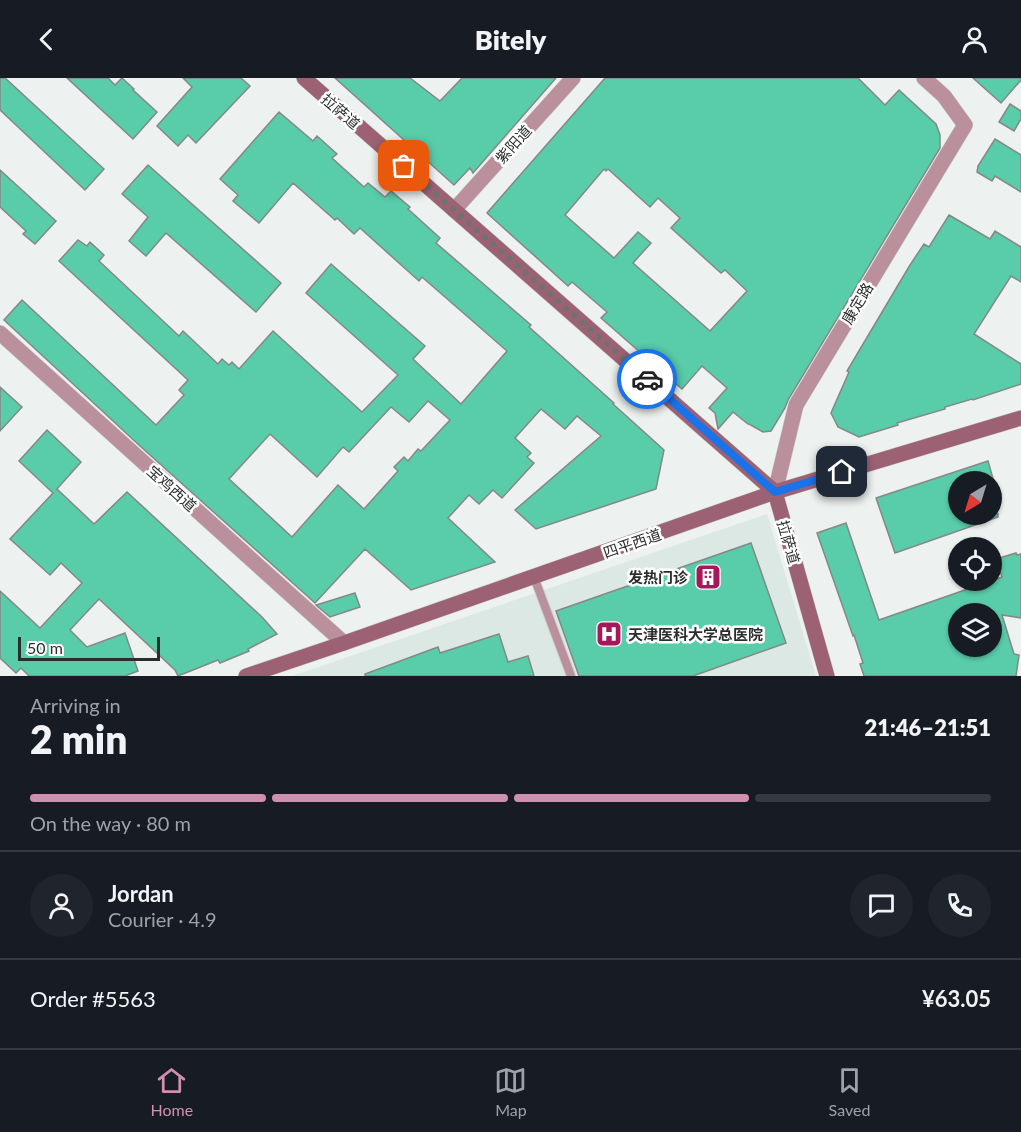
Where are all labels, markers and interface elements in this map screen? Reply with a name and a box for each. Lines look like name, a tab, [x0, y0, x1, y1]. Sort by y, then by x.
icon: back	[30, 23, 63, 56]
text: Bitely	[475, 23, 546, 56]
icon: person	[958, 23, 991, 56]
street label: 拉萨道	[318, 89, 364, 133]
street label: 紫阳道	[491, 121, 535, 167]
pin	[378, 140, 429, 191]
icon: bag	[387, 149, 420, 182]
street label: 康定路	[838, 279, 876, 327]
courier	[617, 349, 677, 409]
icon: car	[631, 363, 664, 396]
pin	[816, 446, 867, 497]
icon: home	[825, 455, 858, 488]
street label: 宝鸡西道	[144, 461, 200, 515]
north arrow	[948, 471, 1002, 525]
map controls	[948, 471, 1002, 657]
street label: 拉萨道	[774, 518, 804, 566]
street label: 四平西道	[601, 525, 663, 561]
button: locate	[948, 537, 1002, 591]
building icon: 发热门诊	[693, 562, 723, 592]
place label: 发热门诊	[628, 568, 689, 586]
button: layers	[948, 603, 1002, 657]
hospital icon: 天津医科大学总医院	[594, 619, 624, 649]
place label: 天津医科大学总医院	[628, 625, 763, 643]
scale bar	[18, 634, 160, 662]
text: 50 m	[27, 638, 63, 657]
text: Arriving in	[30, 693, 121, 717]
text: 21:46–21:51	[865, 714, 991, 741]
text: 2 min	[30, 716, 127, 762]
text: On the way · 80 m	[30, 811, 191, 835]
button: person	[30, 874, 93, 937]
button: chat	[850, 874, 913, 937]
button: phone	[928, 874, 991, 937]
text: Jordan	[108, 880, 174, 907]
text: Courier · 4.9	[108, 907, 217, 931]
text: Order #5563	[30, 985, 156, 1012]
text: ¥63.05	[922, 985, 991, 1012]
tab: Home	[151, 1064, 193, 1119]
tab: Map	[494, 1064, 527, 1119]
tab: Saved	[829, 1064, 870, 1119]

